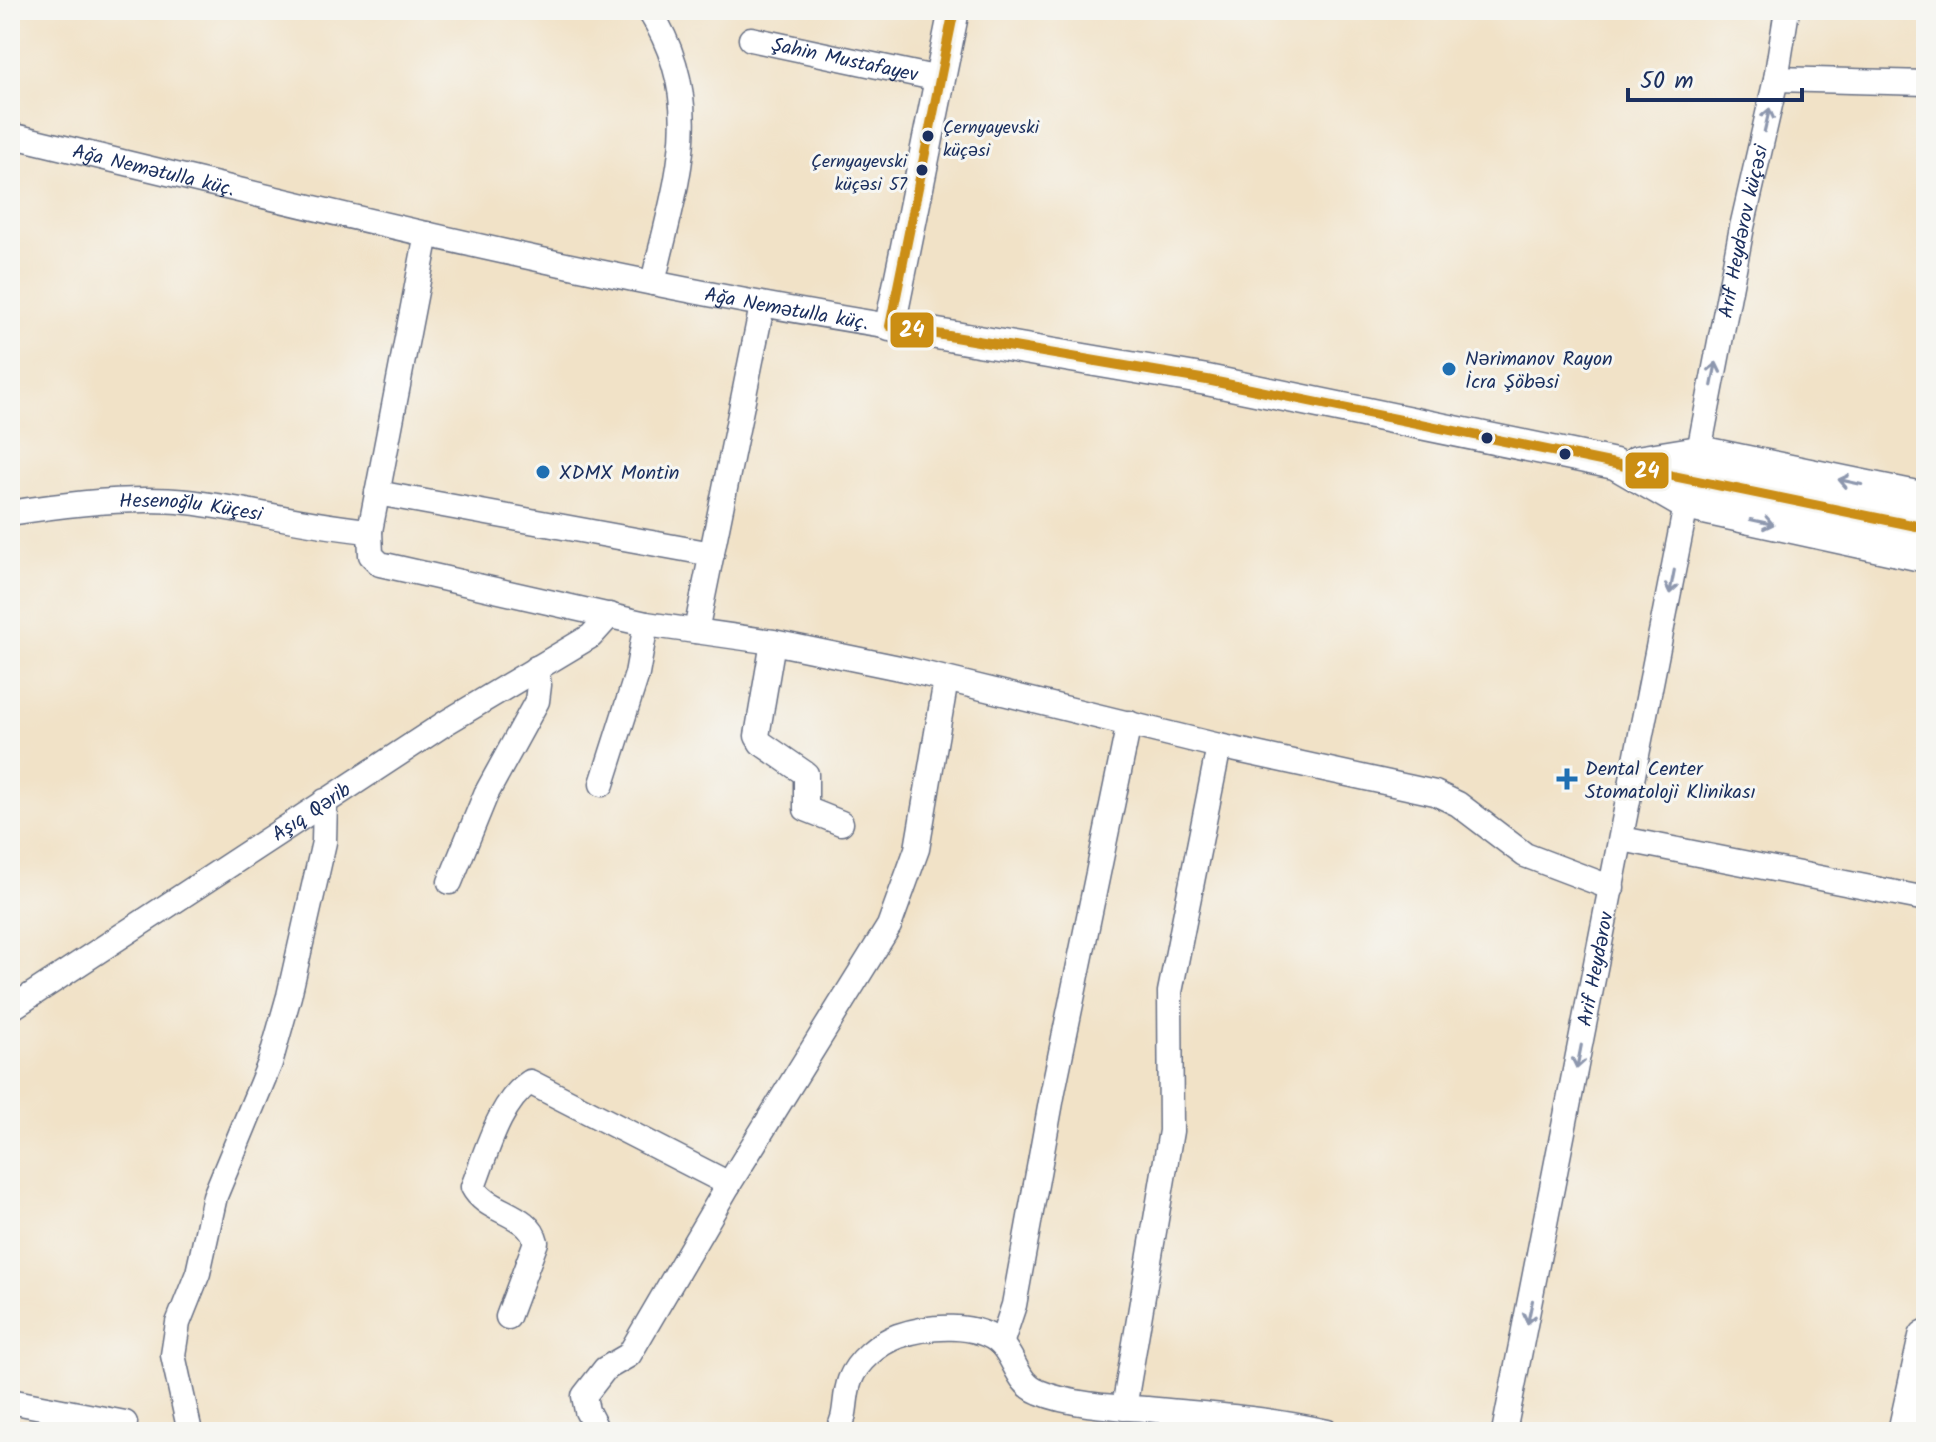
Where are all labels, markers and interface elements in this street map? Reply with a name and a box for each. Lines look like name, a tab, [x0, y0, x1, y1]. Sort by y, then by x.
street label: Şahin Mustafayev	[768, 30, 921, 92]
scale bar	[1628, 52, 1802, 102]
text: 50 m	[1640, 62, 1694, 101]
one-way arrow	[1760, 108, 1775, 133]
place label: Çernyayevski küçəsi	[943, 114, 1040, 166]
marker: Çernyayevski küçəsi	[920, 128, 936, 144]
street label: Ağa Nemətulla küç.	[69, 137, 238, 207]
street label: Arif Heydərov küçəsi	[1711, 141, 1779, 321]
place label: Çernyayevski küçəsi 57	[811, 148, 908, 200]
marker: Çernyayevski küçəsi 57	[914, 162, 930, 178]
street label: Ağa Nemətulla küç.	[702, 280, 871, 340]
line badge: 24	[889, 311, 935, 349]
text: 24	[900, 314, 924, 349]
place label: Nərimanov Rayon İcra Şöbəsi	[1465, 344, 1613, 399]
marker: Nərimanov Rayon İcra Şöbəsi	[1440, 360, 1458, 378]
one-way arrow	[1707, 362, 1722, 388]
unlabelled marker	[1479, 430, 1495, 446]
unlabelled marker	[1557, 446, 1573, 462]
line badge: 24	[1624, 451, 1670, 490]
text: 24	[1635, 455, 1659, 490]
place label: XDMX Montin	[559, 458, 679, 490]
marker: XDMX Montin	[534, 463, 552, 481]
one-way arrow	[1837, 474, 1863, 489]
street label: Hesenoğlu Küçesi	[119, 486, 266, 532]
one-way arrow	[1749, 515, 1775, 530]
one-way arrow	[1664, 568, 1679, 594]
place label: Dental Center Stomatoloji Klinikası	[1585, 754, 1756, 809]
marker: Dental Center Stomatoloji Klinikası	[1556, 768, 1578, 790]
street label: Aşıq Qərib	[266, 775, 359, 851]
street label: Arif Heydərov	[1570, 909, 1624, 1029]
one-way arrow	[1571, 1043, 1586, 1069]
one-way arrow	[1521, 1299, 1536, 1324]

